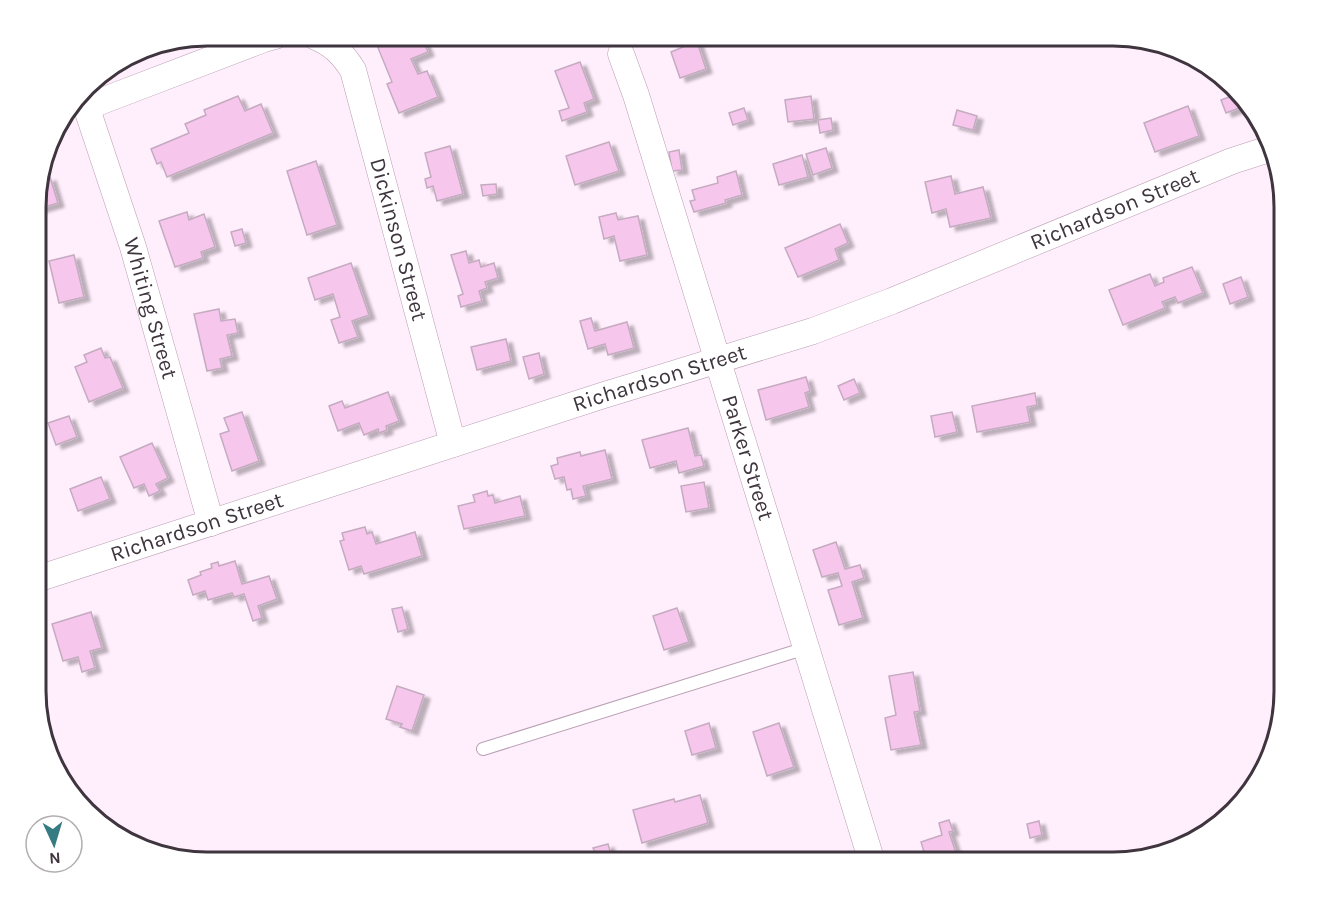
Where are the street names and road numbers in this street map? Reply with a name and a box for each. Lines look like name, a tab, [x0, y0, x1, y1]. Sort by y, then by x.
street label: Dickinson Street	[364, 155, 432, 324]
street label: Richardson Street	[1026, 163, 1203, 256]
street label: Whiting Street	[118, 235, 183, 382]
street label: Richardson Street	[569, 339, 749, 417]
street label: Parker Street	[716, 392, 779, 523]
street label: Richardson Street	[107, 487, 287, 567]

